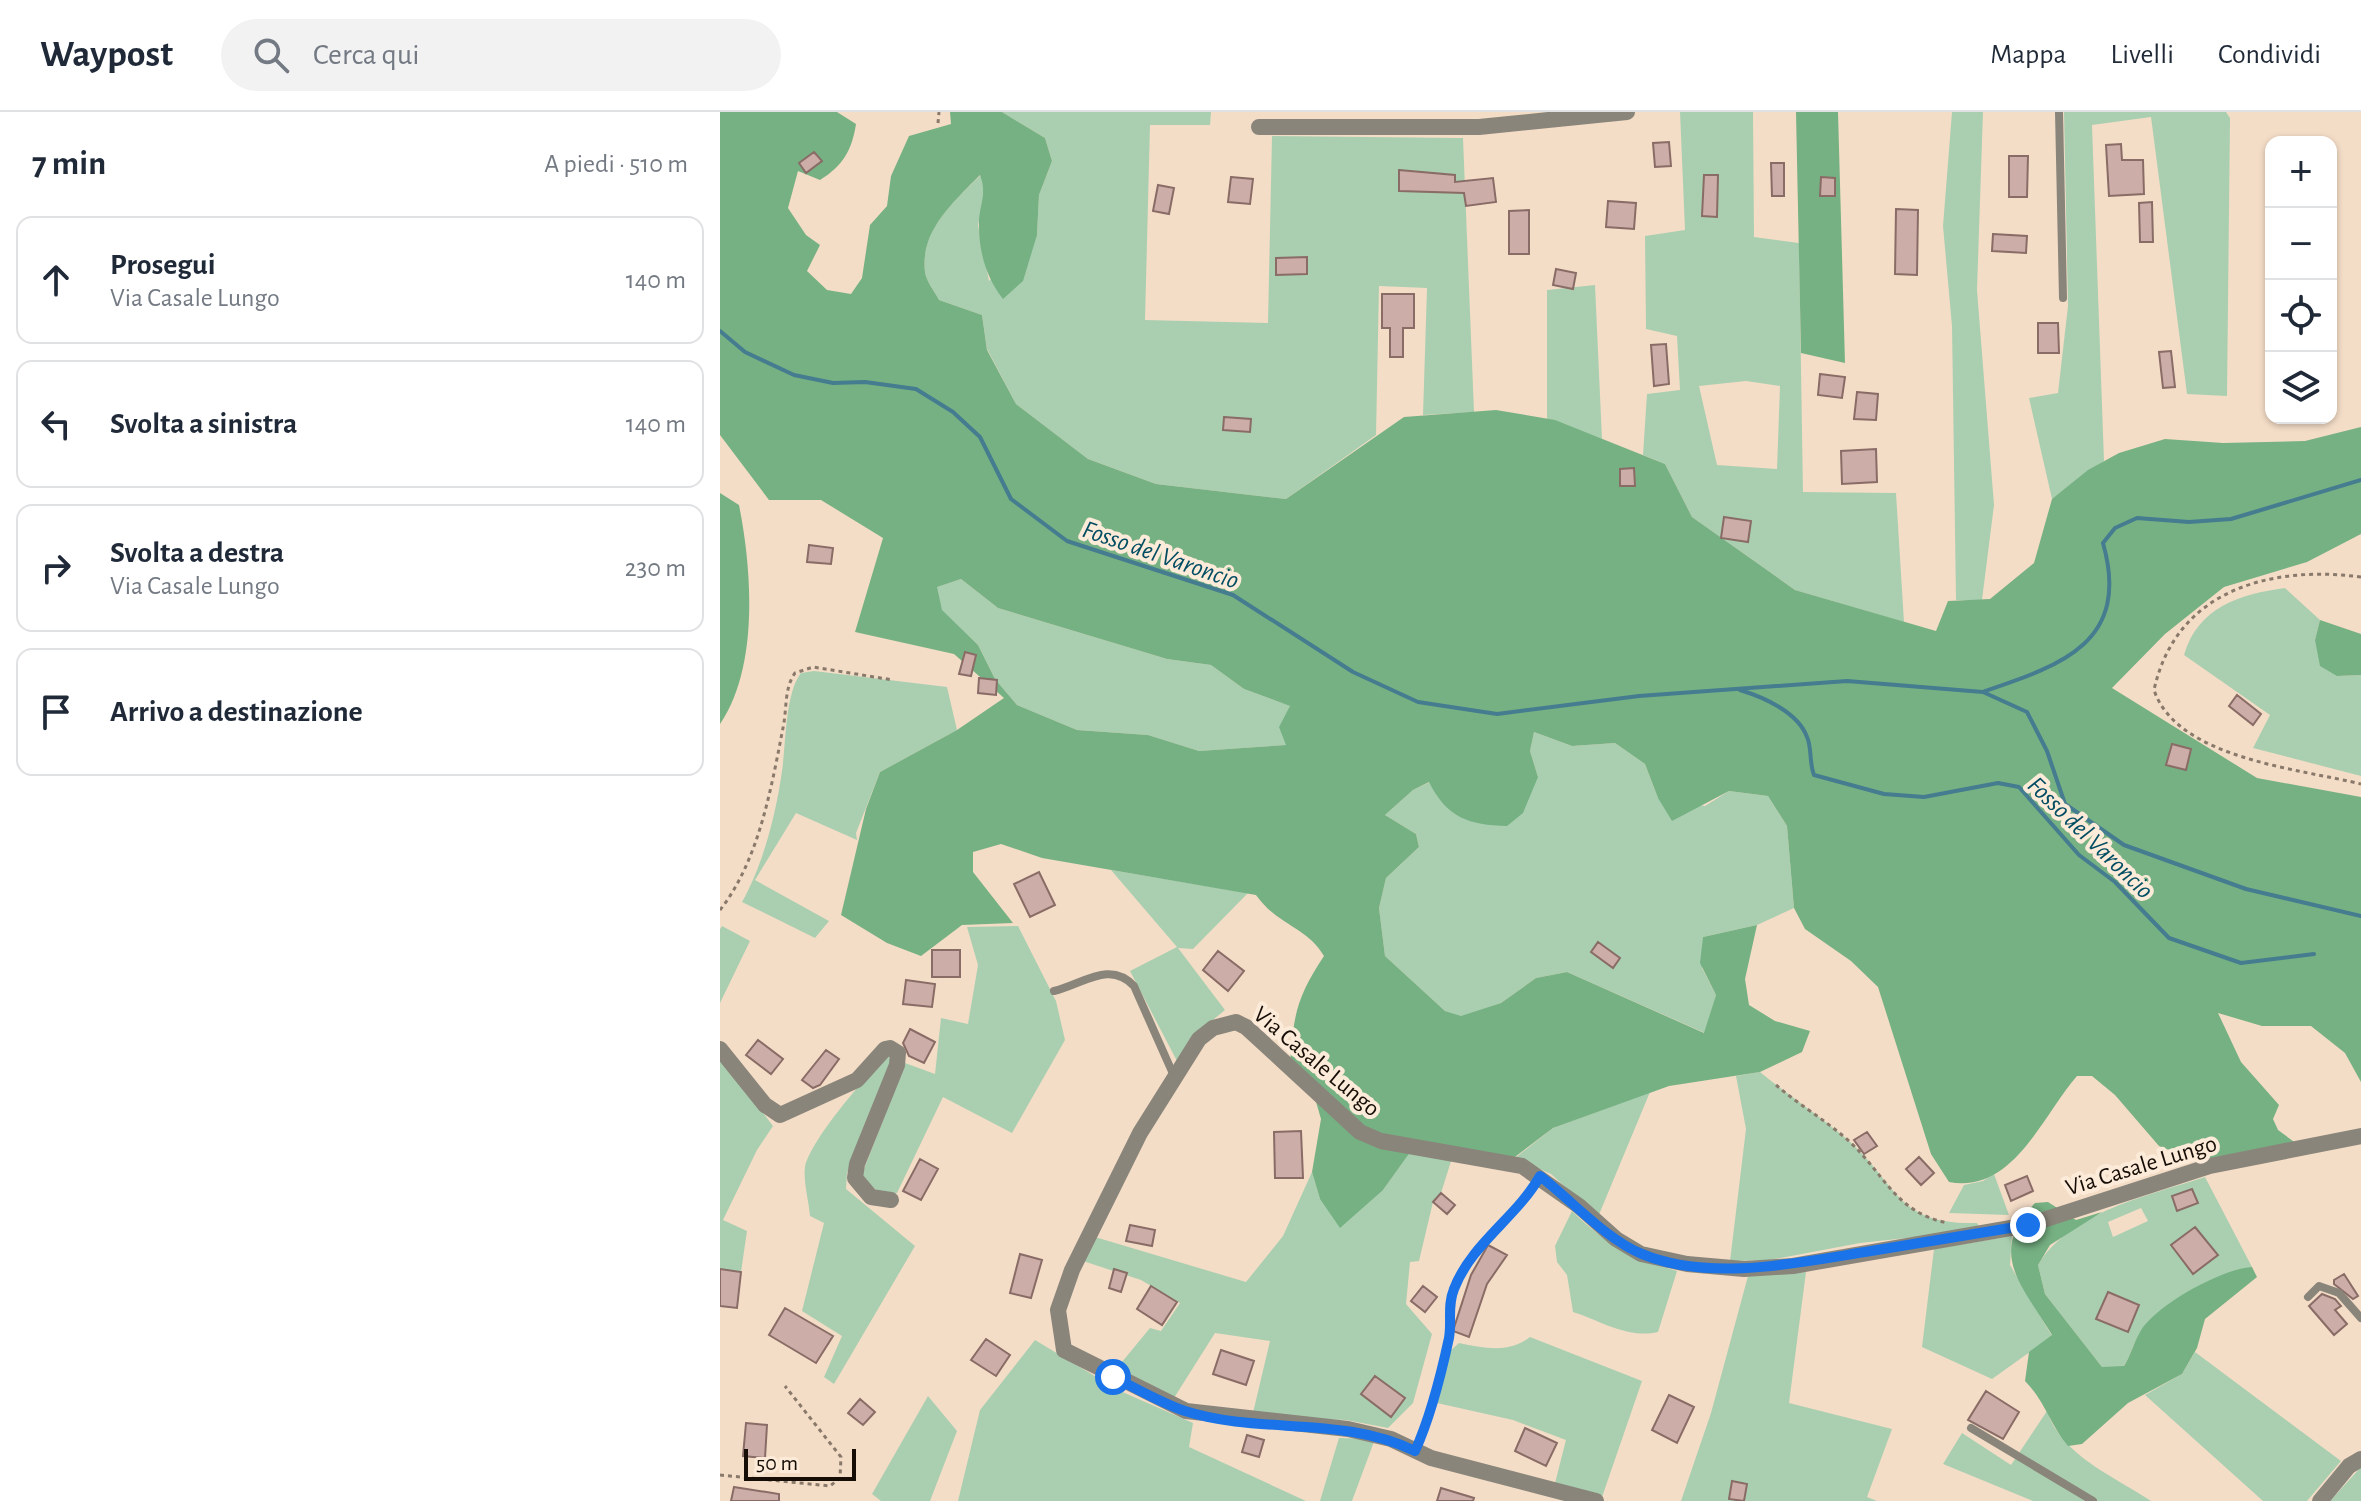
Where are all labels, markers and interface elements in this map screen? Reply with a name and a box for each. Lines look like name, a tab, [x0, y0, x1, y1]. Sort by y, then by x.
search box	[221, 19, 781, 91]
icon: search	[249, 33, 293, 77]
text: Waypost	[40, 36, 173, 74]
text: Cerca qui	[313, 40, 419, 70]
text: Mappa	[1990, 41, 2067, 69]
text: Livelli	[2111, 41, 2174, 69]
text: Condividi	[2218, 41, 2321, 69]
map controls	[2265, 136, 2337, 424]
button: +	[2265, 136, 2337, 208]
text: 7 min	[32, 147, 106, 181]
text: A piedi · 510 m	[544, 151, 688, 177]
button: −	[2265, 208, 2337, 280]
text: Prosegui	[110, 250, 216, 280]
icon: ahead	[34, 258, 78, 302]
text: 140 m	[626, 267, 686, 293]
button: locate	[2265, 280, 2337, 352]
text: Via Casale Lungo	[110, 285, 280, 311]
button: layers	[2265, 352, 2337, 424]
icon: left	[34, 402, 78, 446]
text: Svolta a sinistra	[110, 409, 297, 439]
text: 140 m	[626, 411, 686, 437]
water label: Fosso del Varoncio	[1079, 516, 1242, 594]
text: Svolta a destra	[110, 538, 284, 568]
icon: right	[34, 546, 78, 590]
text: 230 m	[625, 555, 686, 581]
text: Via Casale Lungo	[110, 573, 280, 599]
icon: arrive	[34, 690, 78, 734]
text: Arrivo a destinazione	[110, 697, 363, 727]
water label: Fosso del Varoncio	[2023, 772, 2158, 904]
street label: Via Casale Lungo	[1249, 1002, 1384, 1121]
street label: Via Casale Lungo	[2063, 1132, 2220, 1200]
route end	[2010, 1207, 2046, 1243]
route start	[1095, 1359, 1131, 1395]
scale bar	[744, 1445, 856, 1481]
text: 50 m	[756, 1452, 798, 1474]

